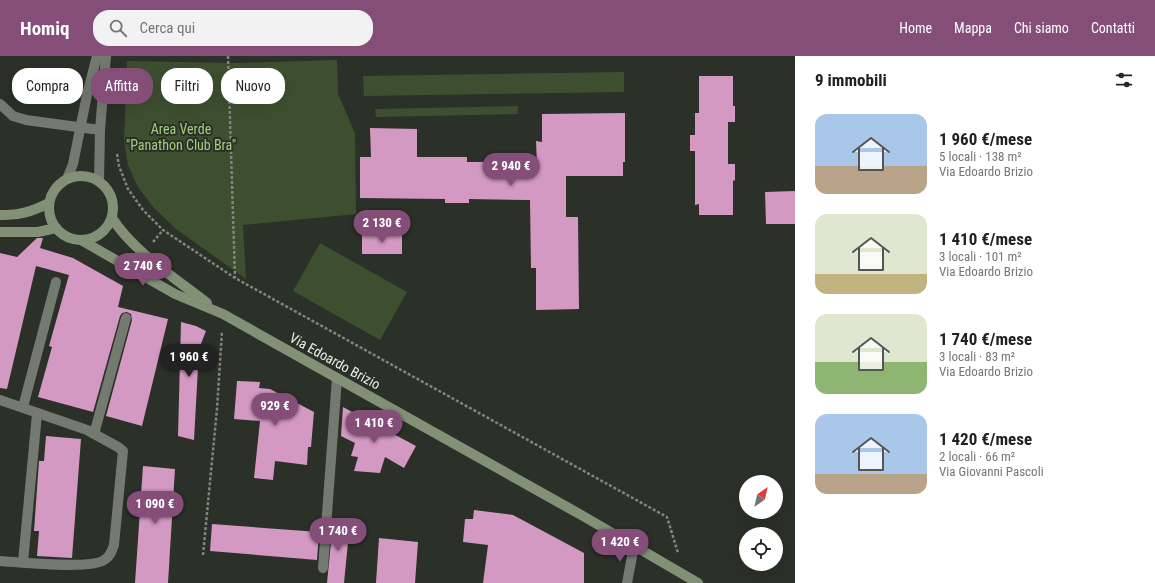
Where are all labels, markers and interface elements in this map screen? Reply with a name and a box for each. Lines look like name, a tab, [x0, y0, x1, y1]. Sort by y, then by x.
search box	[93, 10, 373, 46]
text: Homiq	[20, 17, 69, 40]
icon: search	[107, 17, 129, 39]
text: Cerca qui	[139, 19, 195, 37]
text: Home	[899, 20, 932, 36]
text: Mappa	[954, 20, 992, 36]
text: Chi siamo	[1014, 20, 1069, 36]
text: Contatti	[1091, 20, 1135, 36]
chip: Compra	[12, 68, 83, 104]
chip: Affitta	[91, 68, 153, 104]
chip: Filtri	[161, 68, 213, 104]
chip: Nuovo	[221, 68, 285, 104]
icon: filters	[1113, 69, 1135, 91]
text: 9 immobili	[815, 70, 887, 90]
park label: Area Verde "Panathon Club Bra"	[126, 121, 236, 153]
text: 1 960 €/mese	[939, 129, 1032, 149]
icon: home	[847, 130, 895, 178]
text: 5 locali · 138 m²	[939, 149, 1022, 164]
pin: 2 940 €	[474, 153, 548, 187]
text: 2 940 €	[492, 158, 530, 173]
text: Via Edoardo Brizio	[939, 164, 1033, 179]
pin: 2 130 €	[345, 210, 419, 244]
text: 2 130 €	[363, 215, 401, 230]
text: 1 410 €/mese	[939, 229, 1032, 249]
icon: home	[847, 230, 895, 278]
text: 3 locali · 101 m²	[939, 249, 1022, 264]
pin: 2 740 €	[106, 253, 180, 287]
text: 2 740 €	[124, 258, 162, 273]
text: Via Edoardo Brizio	[939, 264, 1033, 279]
street label: Via Edoardo Brizio	[287, 329, 383, 393]
text: 1 740 €/mese	[939, 329, 1032, 349]
icon: home	[847, 330, 895, 378]
pin: 1 960 €	[152, 344, 226, 378]
text: 1 960 €	[170, 349, 208, 364]
text: 3 locali · 83 m²	[939, 349, 1015, 364]
text: Via Edoardo Brizio	[939, 364, 1033, 379]
pin: 929 €	[247, 393, 303, 427]
text: 929 €	[260, 398, 290, 413]
pin: 1 410 €	[337, 410, 411, 444]
text: 1 410 €	[355, 415, 393, 430]
text: 1 420 €/mese	[939, 429, 1032, 449]
icon: home	[847, 430, 895, 478]
text: 2 locali · 66 m²	[939, 449, 1015, 464]
text: Via Giovanni Pascoli	[939, 464, 1044, 479]
north arrow	[739, 475, 783, 519]
map controls	[739, 475, 783, 571]
pin: 1 090 €	[118, 491, 192, 525]
text: 1 090 €	[136, 496, 174, 511]
pin: 1 740 €	[301, 518, 375, 552]
text: 1 740 €	[319, 523, 357, 538]
button: locate	[739, 527, 783, 571]
pin: 1 420 €	[583, 529, 657, 563]
text: 1 420 €	[601, 534, 639, 549]

